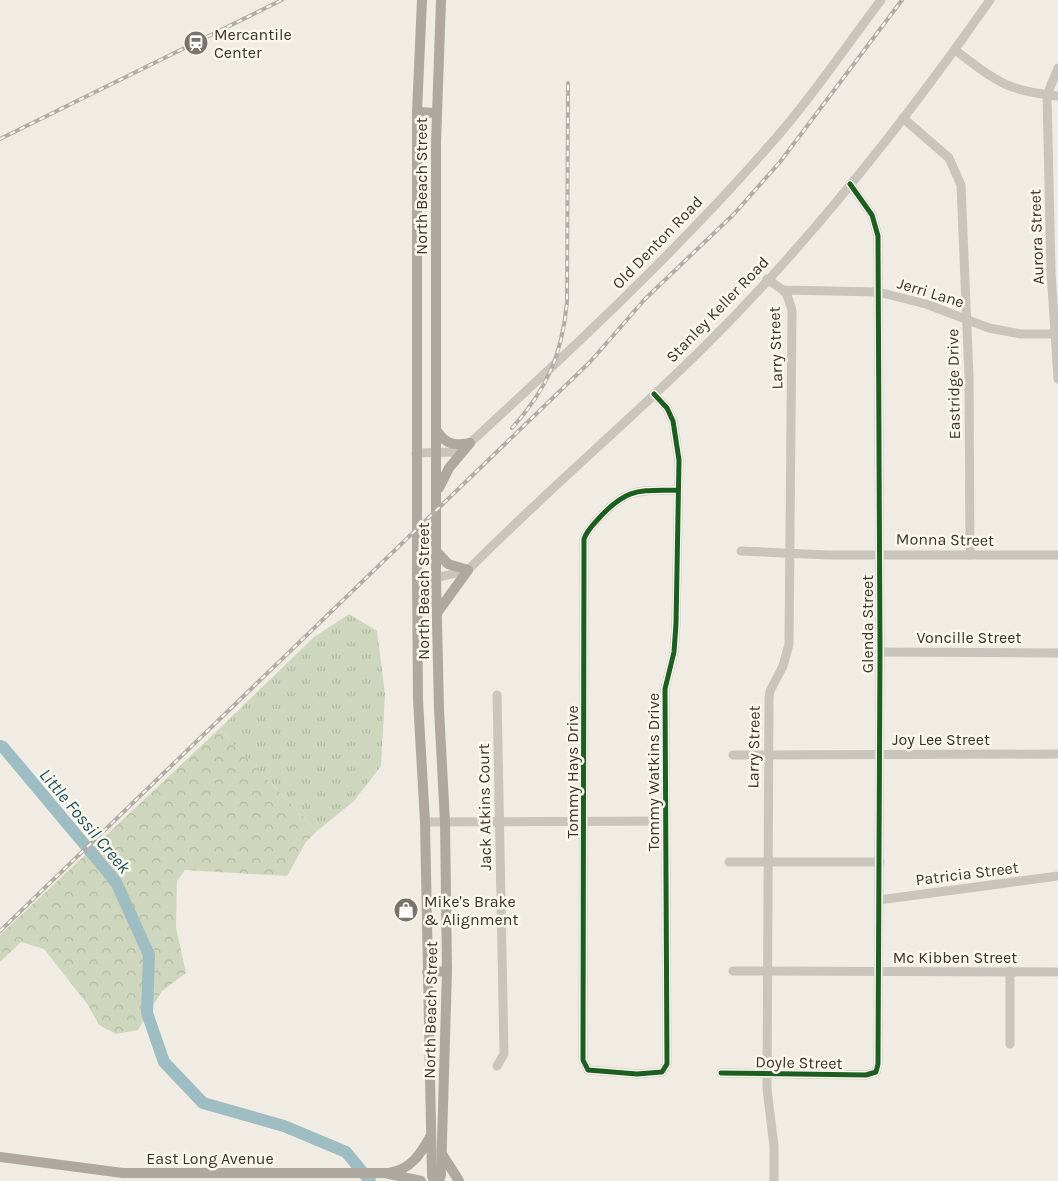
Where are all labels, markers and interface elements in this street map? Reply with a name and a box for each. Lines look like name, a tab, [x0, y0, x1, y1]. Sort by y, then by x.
place label: Mercantile Center	[214, 25, 292, 62]
station icon: Mercantile Center	[183, 30, 209, 56]
street label: North Beach Street	[412, 117, 431, 255]
street label: Aurora Street	[1025, 189, 1048, 285]
street label: Old Denton Road	[608, 192, 706, 293]
street label: Stanley Keller Road	[662, 253, 773, 366]
street label: Jerri Lane	[895, 273, 967, 312]
street label: Larry Street	[765, 306, 786, 390]
street label: Eastridge Drive	[943, 328, 964, 439]
street label: North Beach Street	[414, 522, 433, 660]
street label: Monna Street	[896, 529, 994, 550]
street label: Glenda Street	[858, 575, 877, 673]
street label: Voncille Street	[917, 628, 1021, 647]
street label: Tommy Watkins Drive	[644, 693, 663, 851]
street label: Tommy Hays Drive	[563, 705, 582, 839]
street label: Larry Street	[743, 705, 764, 789]
street label: Joy Lee Street	[892, 730, 990, 749]
street label: Jack Atkins Court	[474, 743, 495, 871]
water label: Little Fossil Creek	[35, 764, 136, 879]
street label: Patricia Street	[914, 858, 1020, 889]
place label: Mike's Brake & Alignment	[424, 892, 518, 929]
shop icon: Mike's Brake & Alignment	[393, 897, 419, 923]
street label: North Beach Street	[420, 941, 441, 1079]
street label: Mc Kibben Street	[893, 948, 1017, 967]
street label: Doyle Street	[755, 1052, 843, 1073]
street label: East Long Avenue	[146, 1149, 274, 1168]

